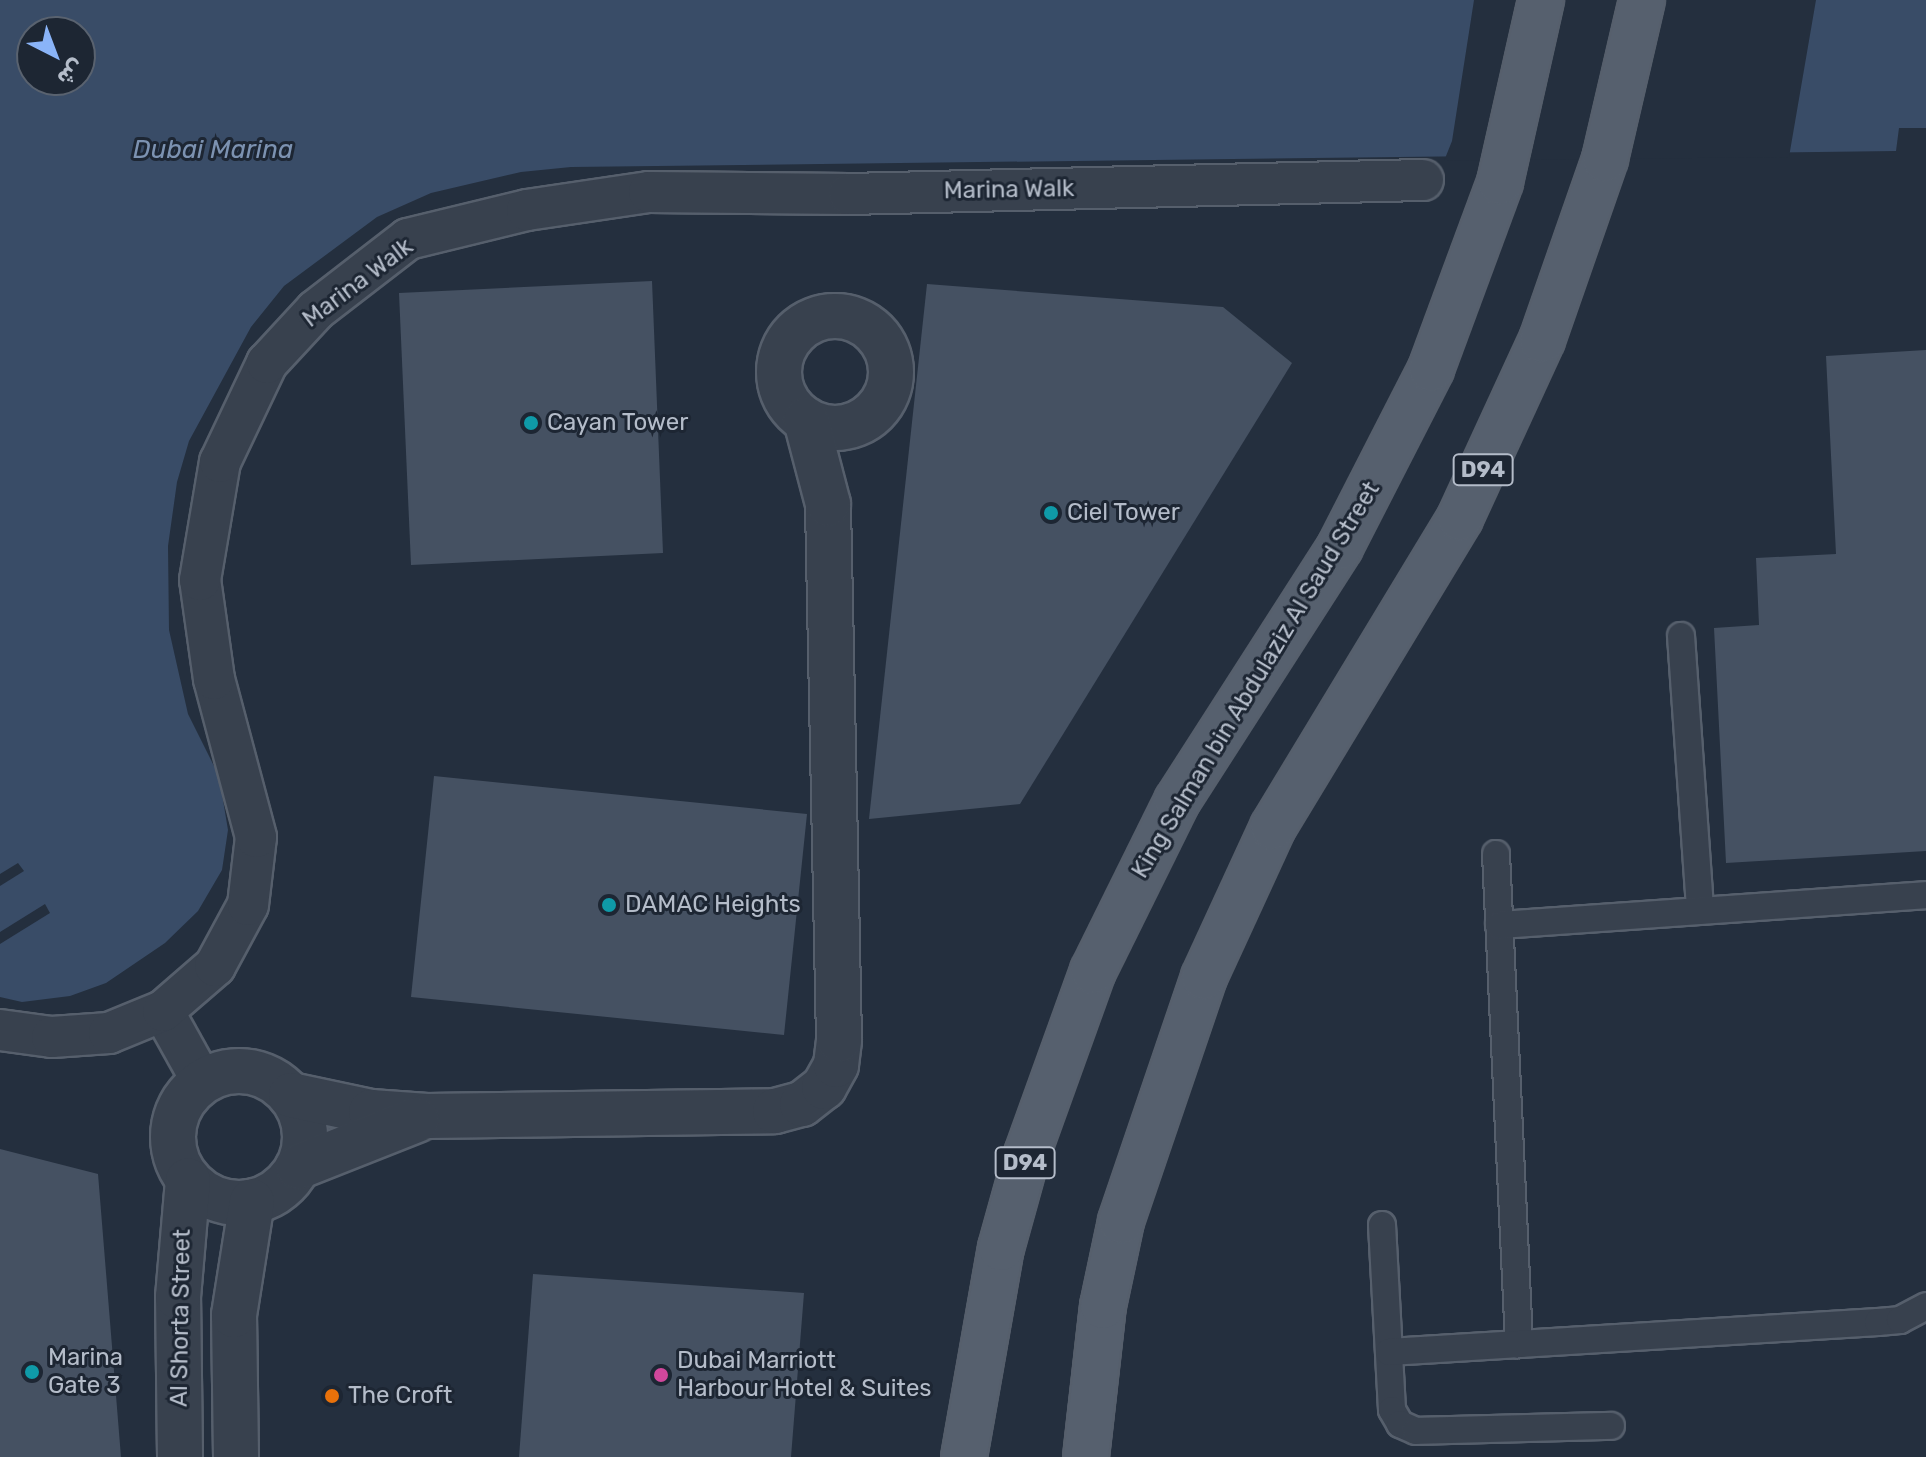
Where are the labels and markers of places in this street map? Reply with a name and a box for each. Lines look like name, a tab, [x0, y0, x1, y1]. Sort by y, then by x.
place label: Cayan Tower	[547, 409, 689, 437]
marker: Cayan Tower	[522, 414, 540, 432]
place label: Ciel Tower	[1067, 499, 1180, 527]
marker: Ciel Tower	[1042, 504, 1060, 522]
place label: DAMAC Heights	[625, 891, 801, 919]
marker: DAMAC Heights	[600, 896, 618, 914]
place label: Marina Gate 3	[48, 1344, 123, 1400]
place label: Dubai Marriott Harbour Hotel & Suites	[677, 1347, 932, 1403]
marker: Marina Gate 3	[23, 1363, 41, 1381]
marker: Dubai Marriott Harbour Hotel & Suites	[652, 1366, 670, 1384]
place label: The Croft	[348, 1382, 452, 1410]
marker: The Croft	[323, 1387, 341, 1405]

